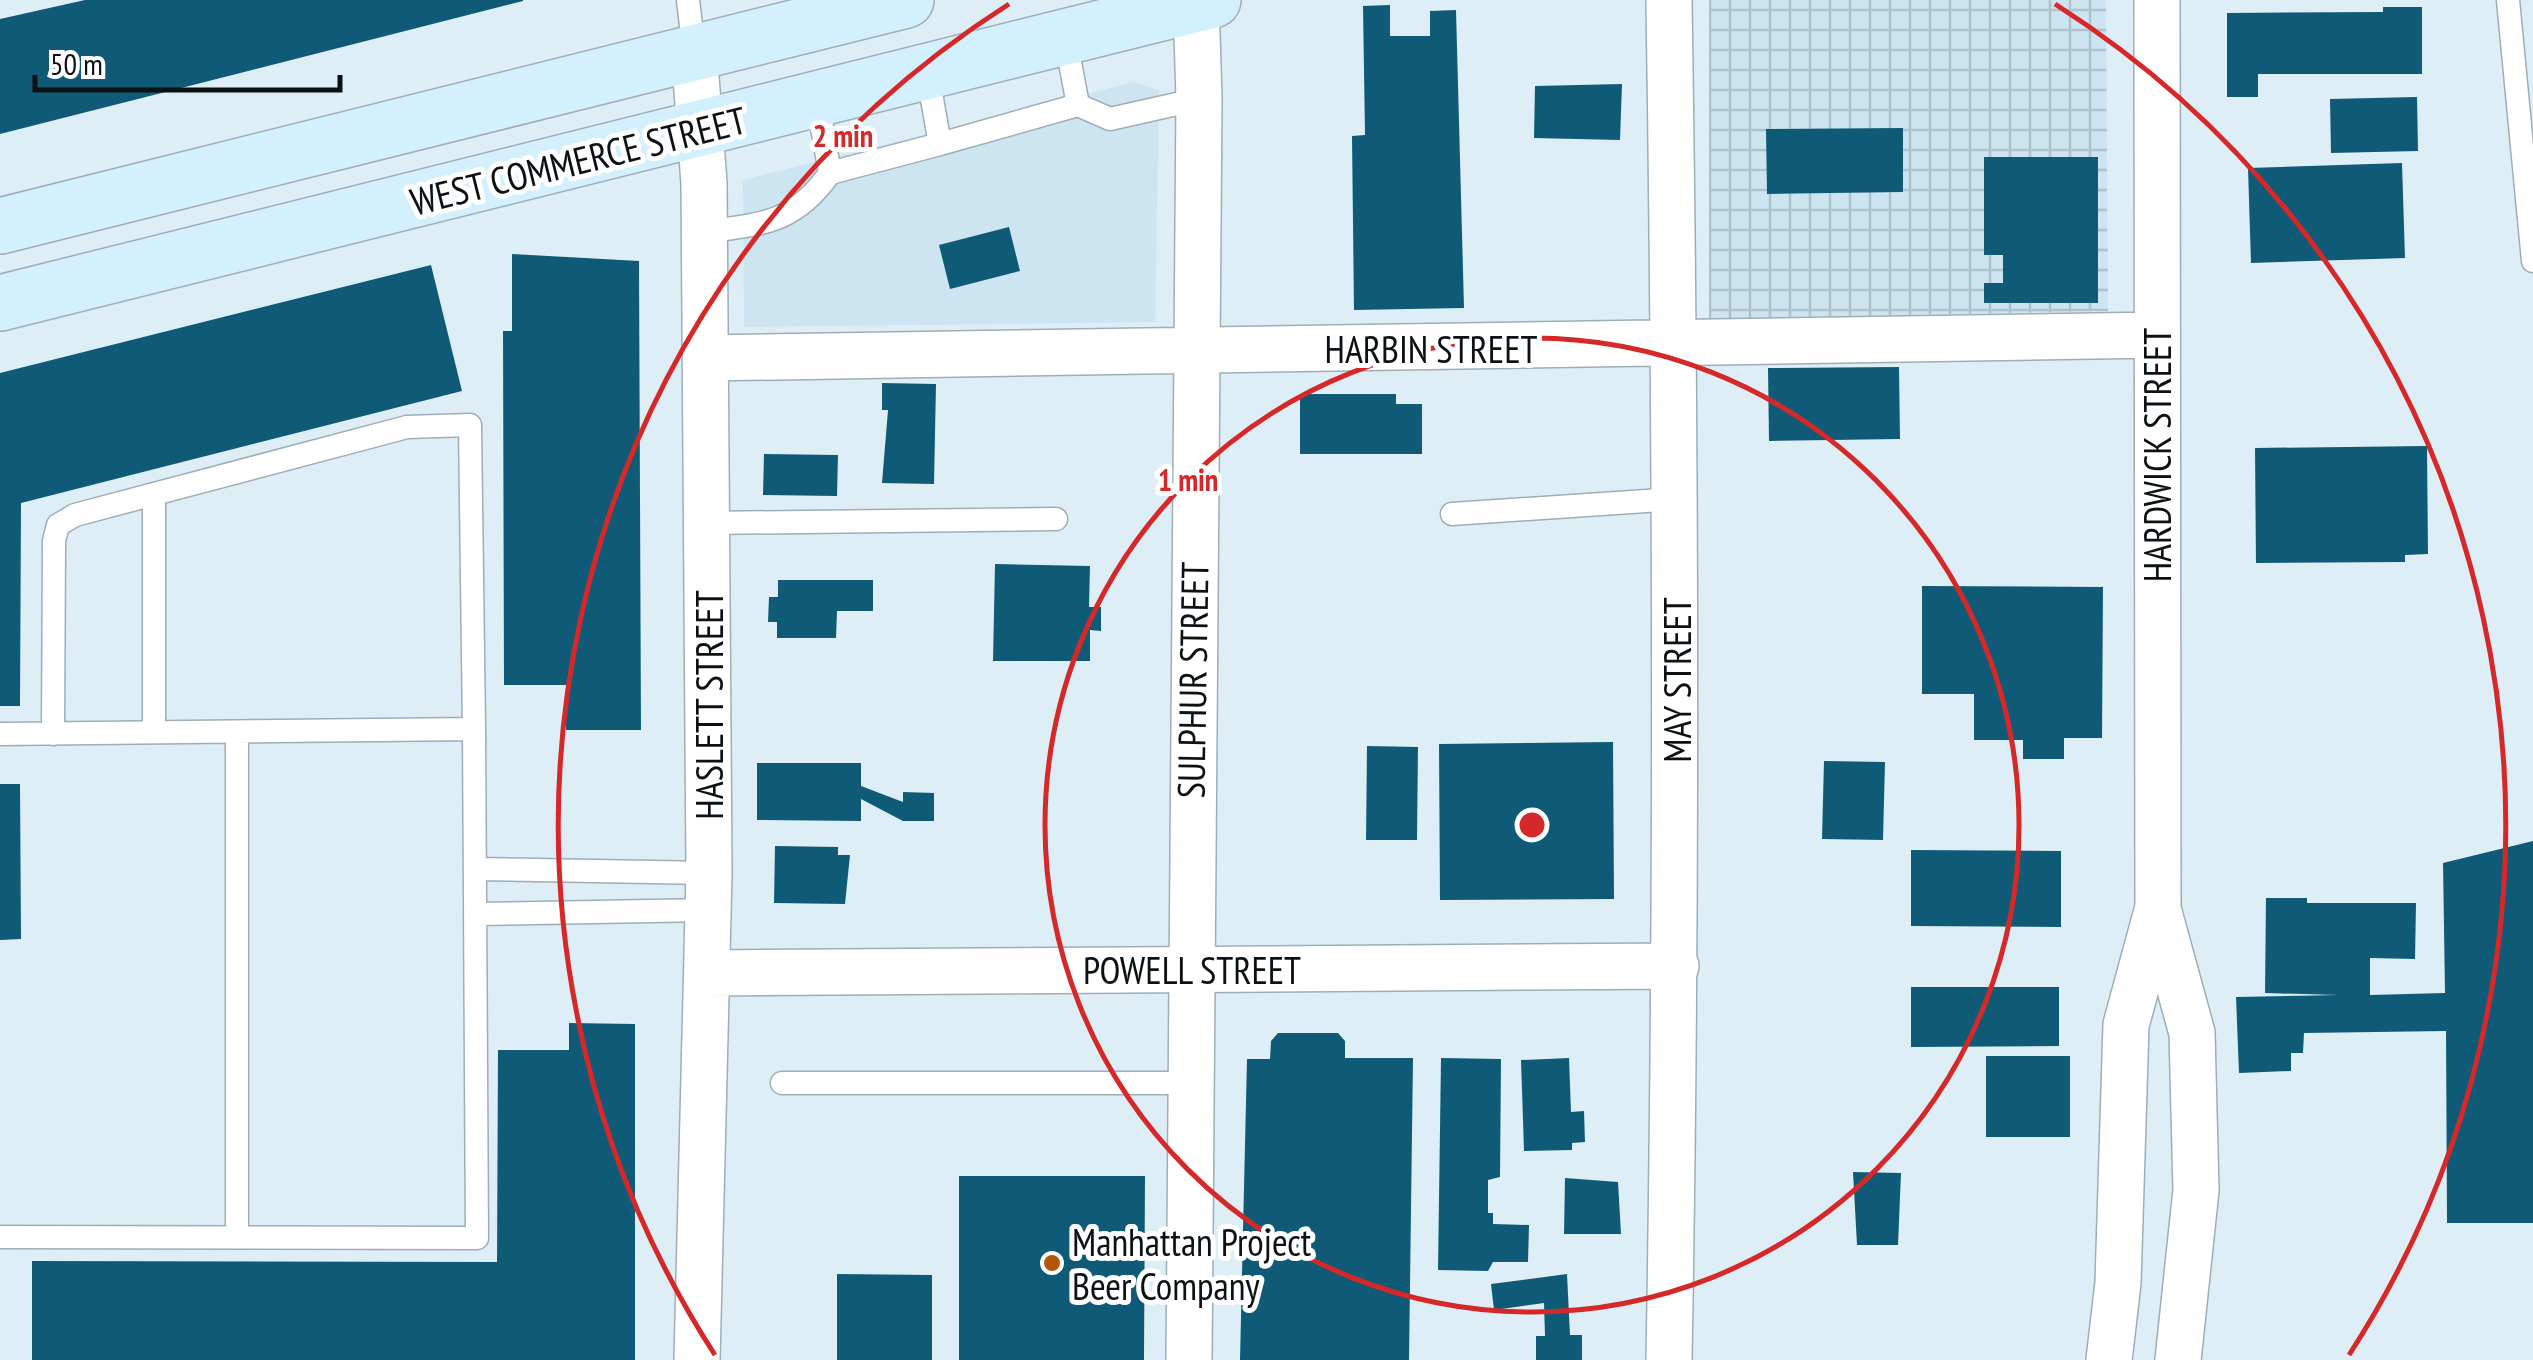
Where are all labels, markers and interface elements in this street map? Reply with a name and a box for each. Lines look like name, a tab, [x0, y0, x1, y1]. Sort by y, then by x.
scale bar	[35, 30, 340, 92]
text: 50 m	[50, 44, 103, 83]
street label: WEST COMMERCE STREET	[405, 95, 751, 225]
text: 2 min	[813, 116, 873, 155]
street label: HARBIN STREET	[1325, 324, 1537, 373]
street label: HARDWICK STREET	[2132, 328, 2181, 582]
text: 1 min	[1158, 460, 1218, 499]
street label: SULPHUR STREET	[1165, 561, 1219, 799]
street label: HASLETT STREET	[684, 590, 733, 820]
street label: MAY STREET	[1652, 597, 1701, 763]
centre of rings	[1514, 807, 1550, 843]
street label: POWELL STREET	[1083, 945, 1301, 994]
place label: Manhattan Project Beer Company	[1072, 1217, 1312, 1310]
marker: Manhattan Project Beer Company	[1041, 1252, 1063, 1274]

